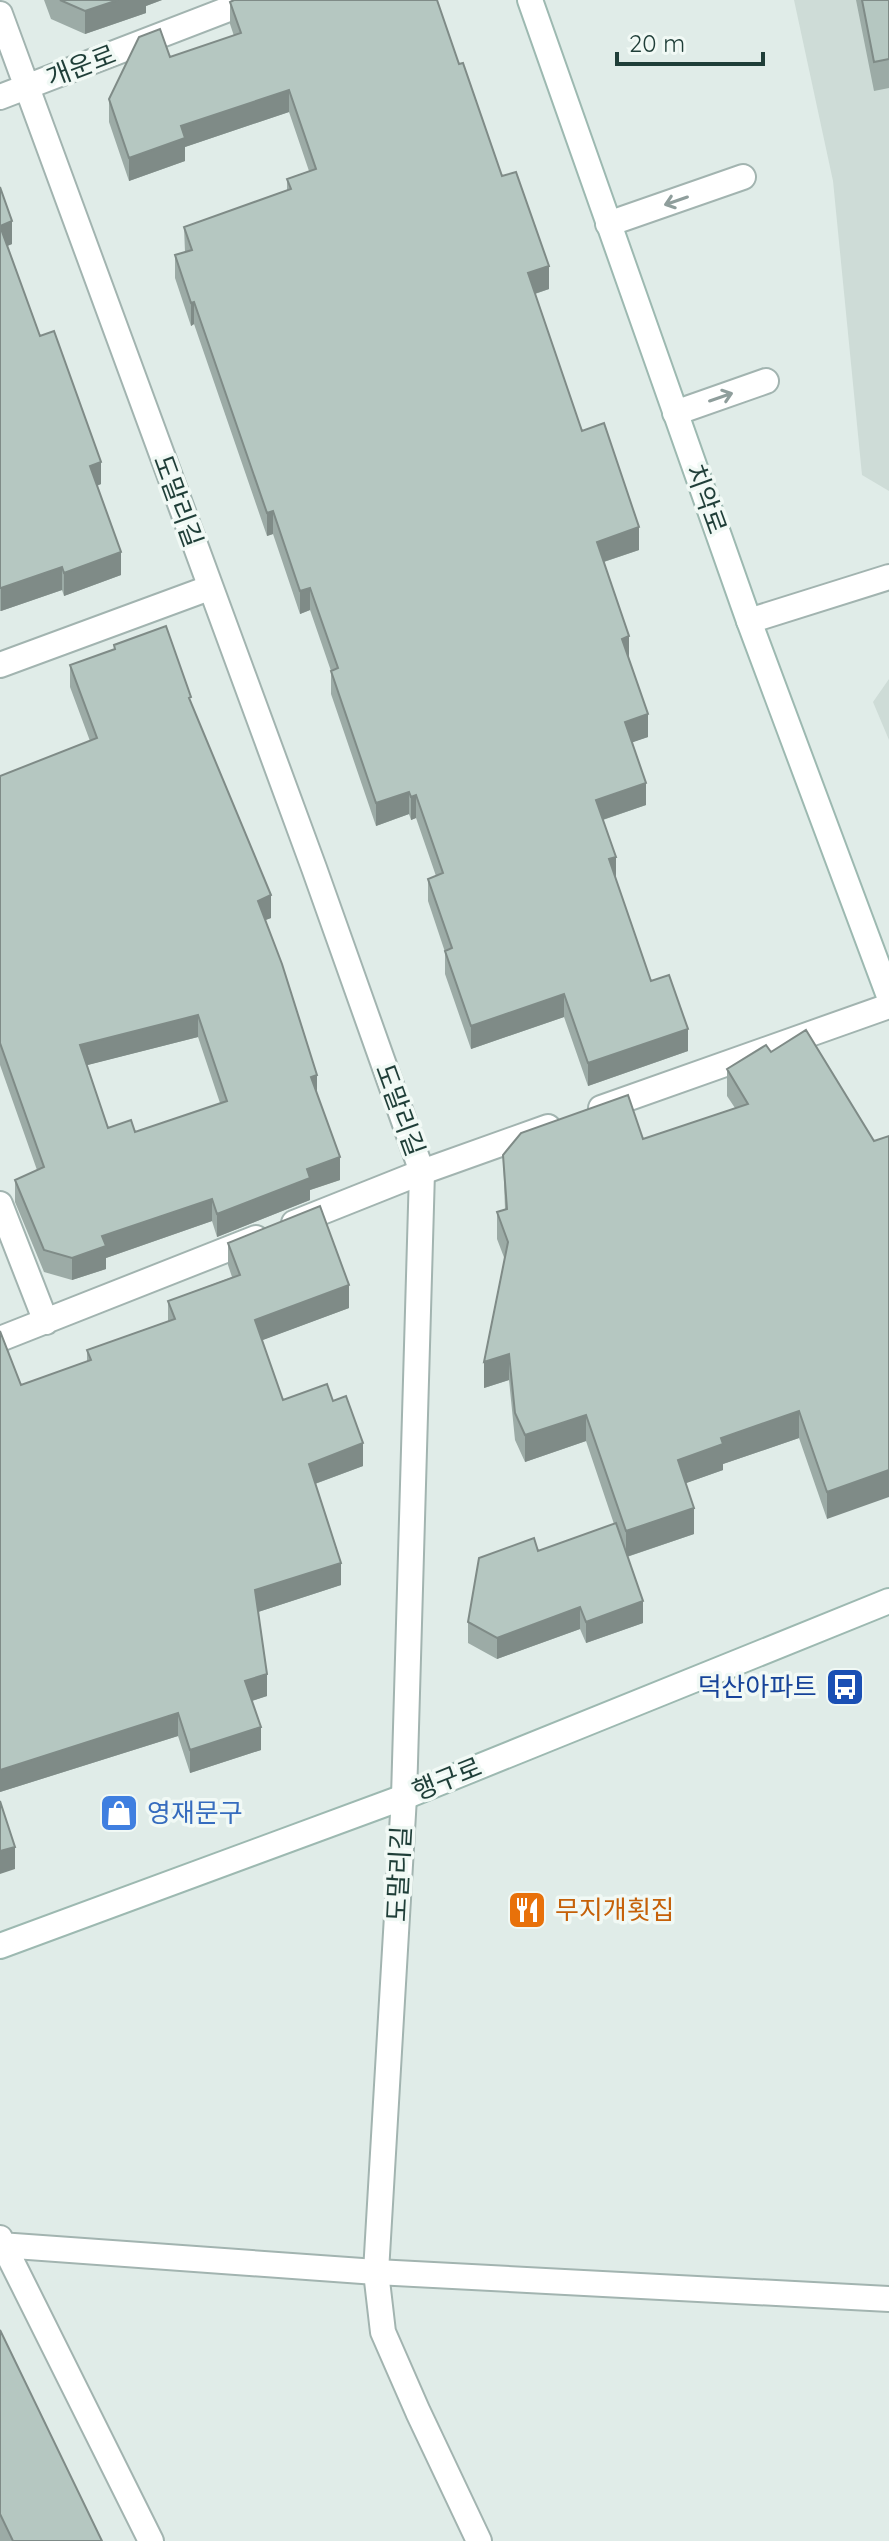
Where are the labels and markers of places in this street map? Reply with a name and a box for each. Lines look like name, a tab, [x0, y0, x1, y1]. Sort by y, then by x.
bus stop icon: 덕산아파트	[824, 1666, 866, 1708]
place label: 덕산아파트	[697, 1670, 817, 1703]
shop icon: 영재문구	[98, 1792, 140, 1834]
place label: 영재문구	[147, 1796, 243, 1829]
restaurant icon: 무지개횟집	[506, 1889, 548, 1931]
place label: 무지개횟집	[555, 1893, 675, 1926]

